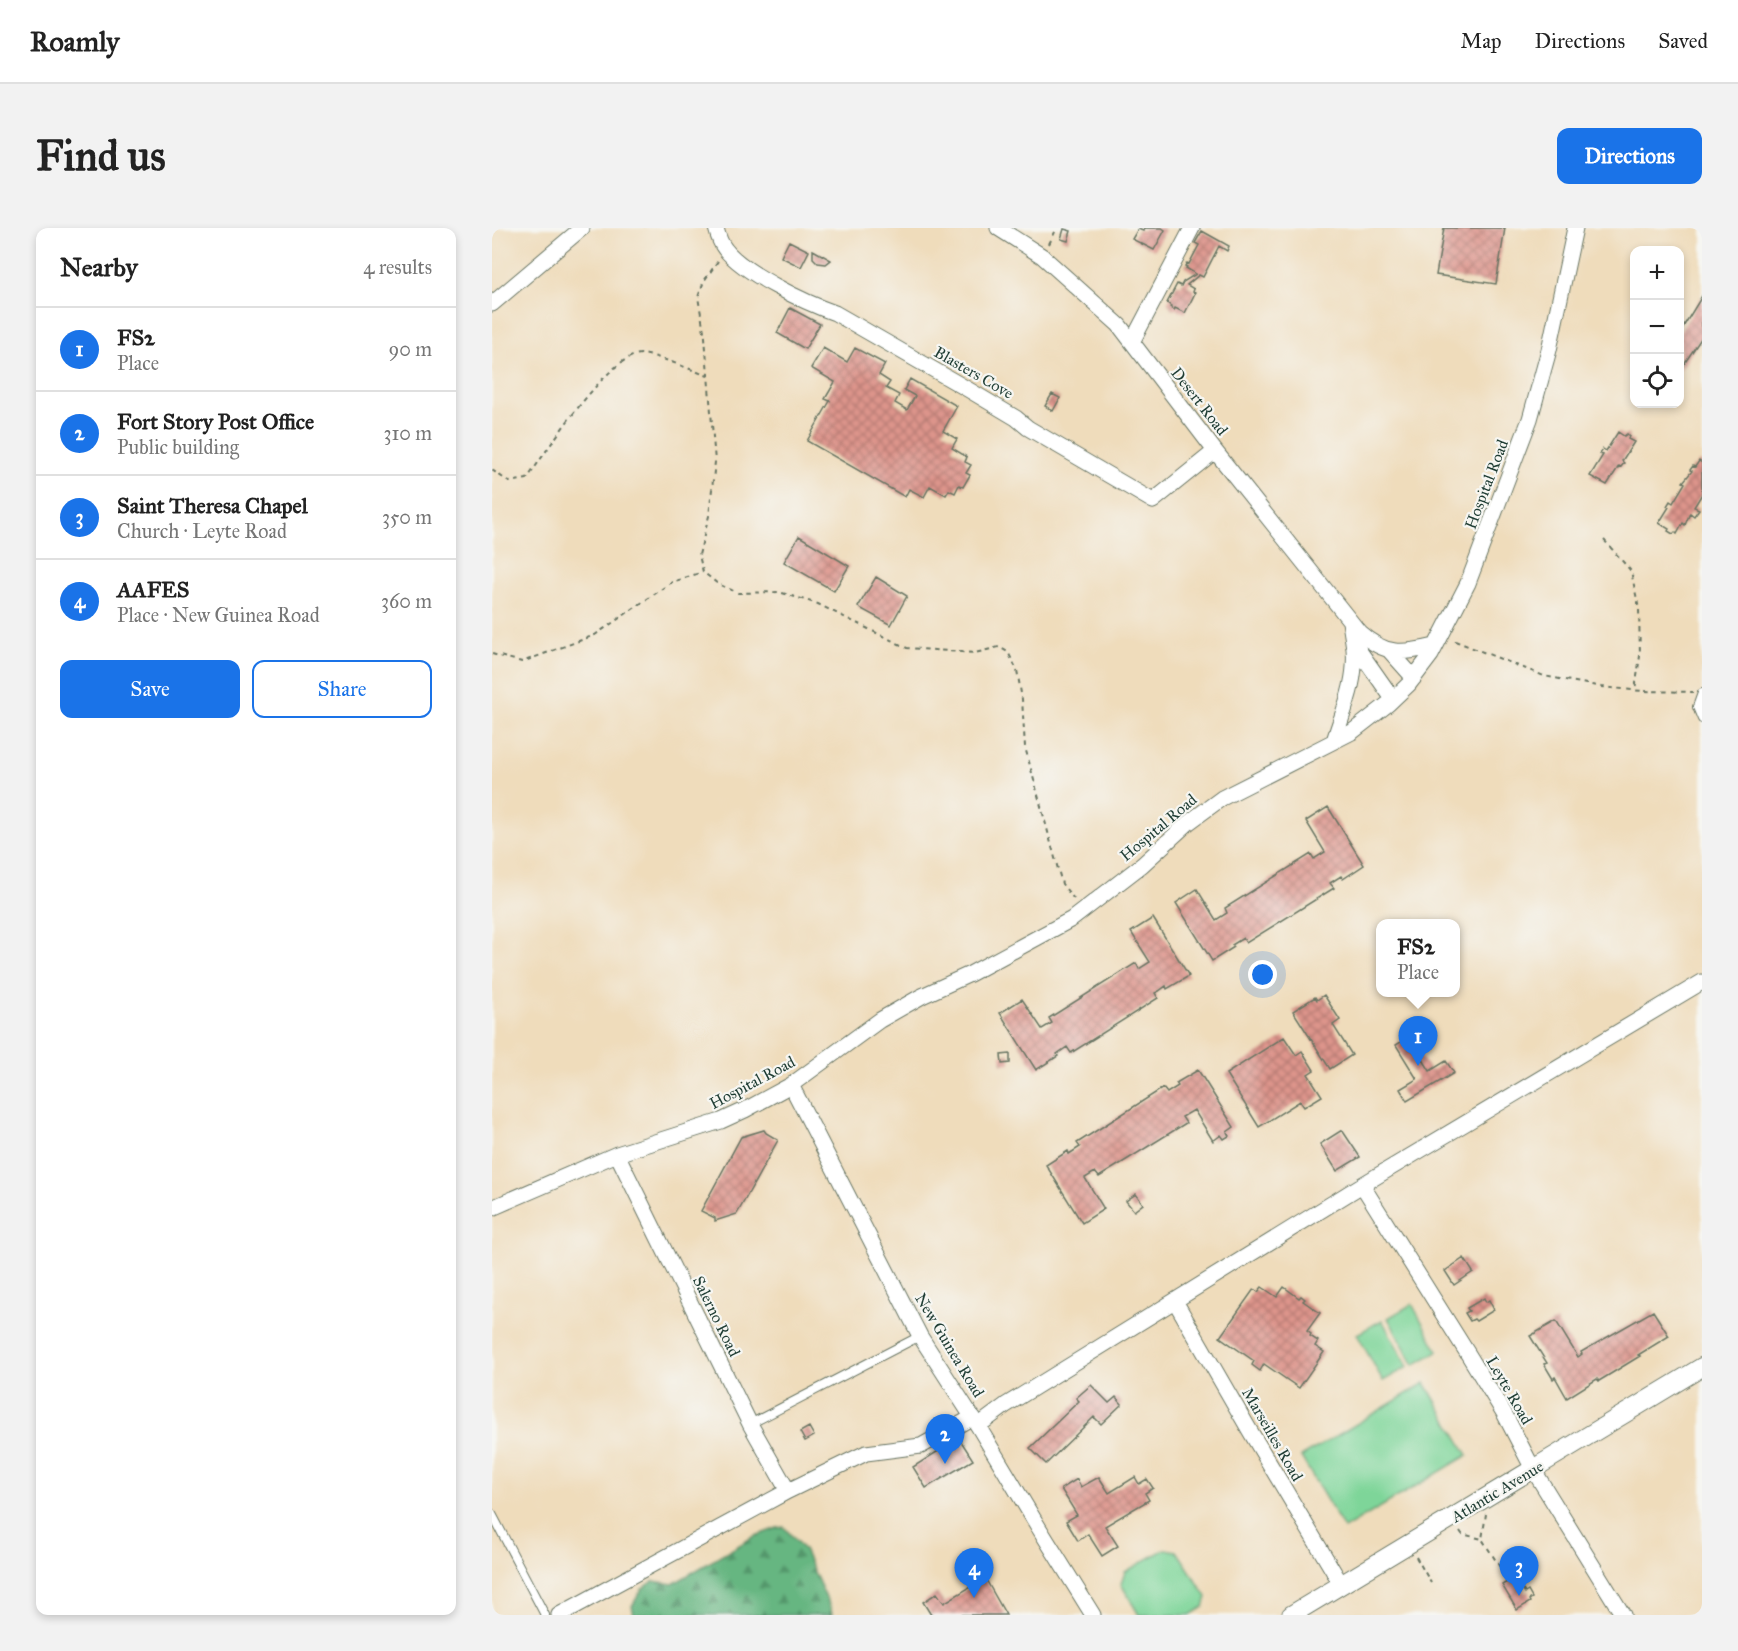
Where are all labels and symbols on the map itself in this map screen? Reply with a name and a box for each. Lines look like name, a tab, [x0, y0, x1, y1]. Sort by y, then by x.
street label: Blasters Cove	[931, 342, 1017, 403]
street label: Desert Road	[1167, 364, 1232, 439]
street label: Hospital Road	[1461, 437, 1512, 532]
street label: Hospital Road	[1116, 790, 1201, 865]
your location	[1248, 960, 1277, 989]
pin: 1	[1398, 1016, 1438, 1066]
street label: Hospital Road	[706, 1052, 798, 1113]
street label: Salerno Road	[689, 1273, 744, 1360]
street label: New Guinea Road	[911, 1290, 988, 1401]
street label: Leyte Road	[1482, 1353, 1537, 1428]
street label: Marseilles Road	[1238, 1384, 1307, 1484]
pin: 2	[926, 1414, 964, 1464]
street label: Atlantic Avenue	[1447, 1456, 1547, 1527]
pin: 3	[1500, 1546, 1538, 1596]
pin: 4	[954, 1548, 994, 1598]

